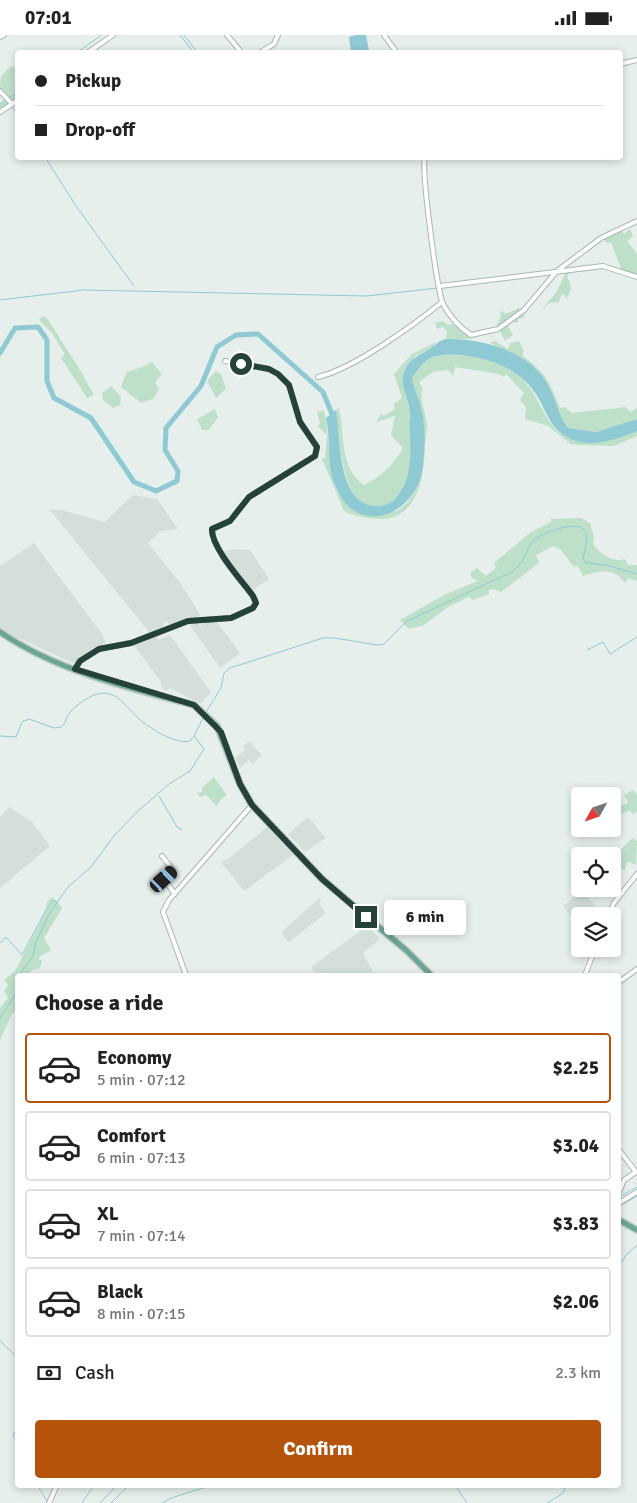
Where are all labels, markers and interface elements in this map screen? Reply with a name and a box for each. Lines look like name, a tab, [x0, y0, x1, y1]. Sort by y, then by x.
text: 07:01	[25, 6, 72, 30]
text: Pickup	[65, 69, 121, 93]
text: Drop-off	[65, 118, 135, 142]
route start	[230, 353, 252, 375]
north arrow	[571, 787, 621, 837]
map controls	[571, 787, 621, 957]
button: locate	[571, 847, 621, 897]
car	[147, 863, 180, 895]
callout: 6 min	[384, 899, 466, 935]
route end	[355, 906, 377, 928]
text: 6 min	[406, 907, 444, 927]
button: layers	[571, 907, 621, 957]
text: Choose a ride	[35, 989, 163, 1016]
icon: car	[37, 1046, 82, 1091]
text: Economy	[97, 1046, 171, 1070]
text: $2.25	[553, 1056, 599, 1080]
text: 5 min · 07:12	[97, 1070, 186, 1090]
icon: car	[37, 1124, 82, 1169]
text: Comfort	[97, 1124, 166, 1148]
text: $3.04	[553, 1134, 599, 1158]
text: 6 min · 07:13	[97, 1148, 186, 1168]
icon: car	[37, 1202, 82, 1247]
text: XL	[97, 1202, 119, 1226]
text: $3.83	[553, 1212, 599, 1236]
text: 7 min · 07:14	[97, 1226, 186, 1246]
icon: car	[37, 1280, 82, 1325]
text: Black	[97, 1280, 143, 1304]
text: $2.06	[553, 1290, 599, 1314]
text: 8 min · 07:15	[97, 1304, 186, 1324]
icon: cash	[35, 1359, 63, 1387]
text: Cash	[75, 1361, 115, 1385]
text: 2.3 km	[555, 1363, 601, 1383]
button: Confirm	[35, 1420, 601, 1478]

